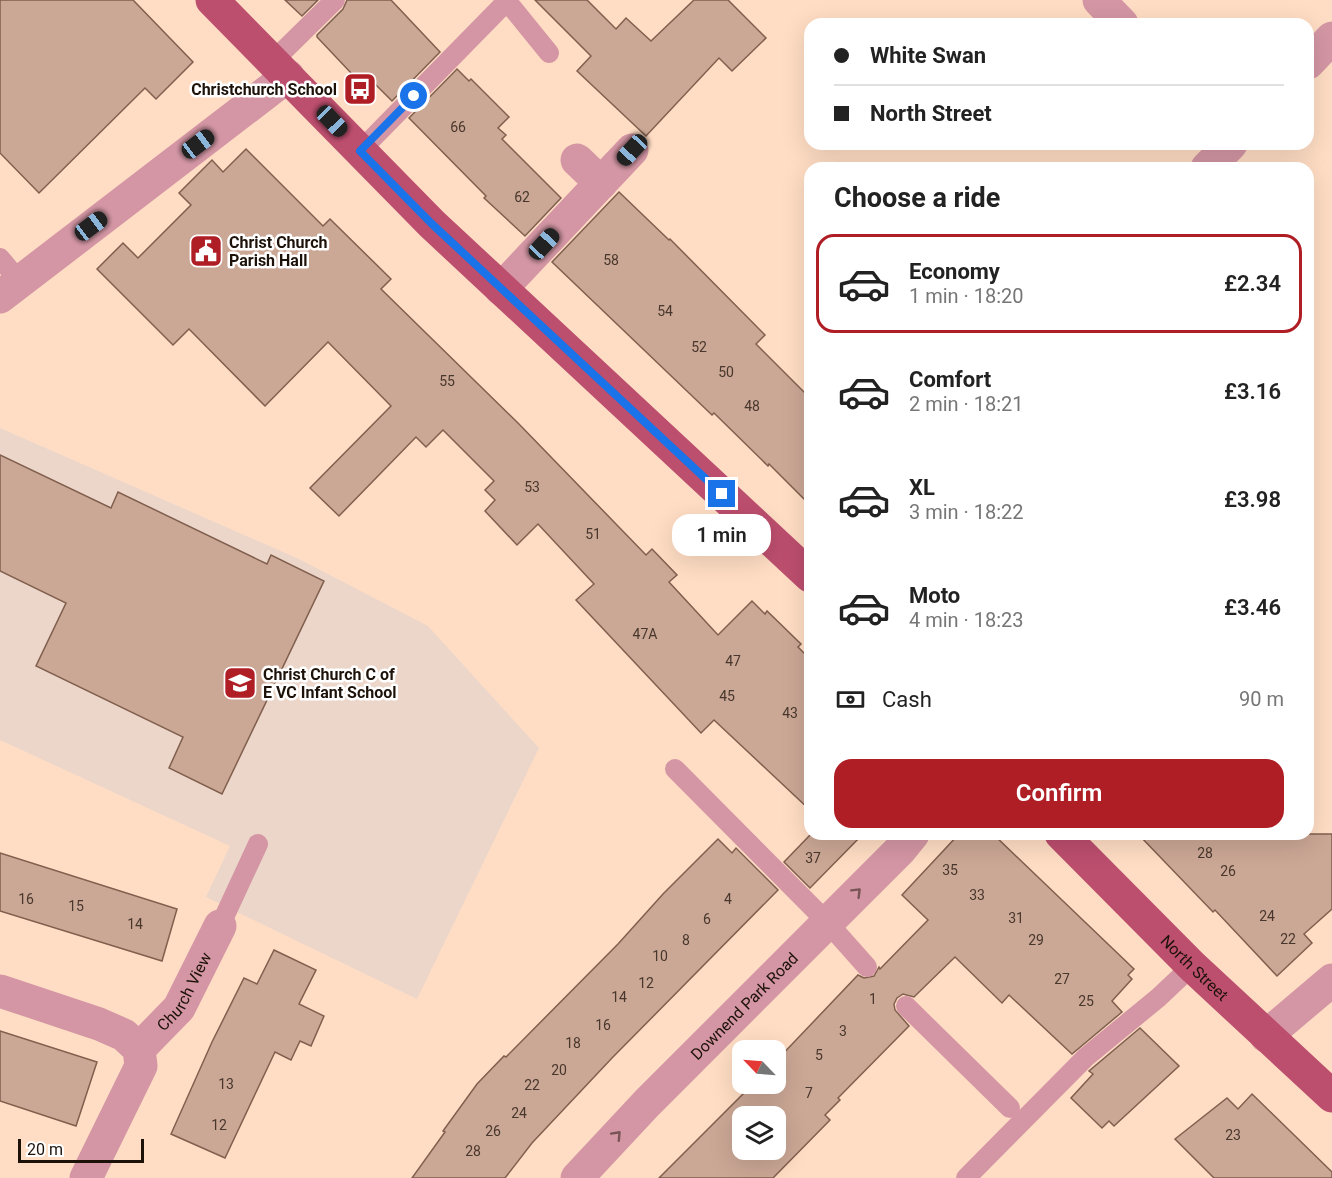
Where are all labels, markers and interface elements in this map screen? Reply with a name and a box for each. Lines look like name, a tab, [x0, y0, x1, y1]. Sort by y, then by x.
text: White Swan	[870, 43, 986, 68]
bus stop icon: Christchurch School	[342, 71, 378, 107]
place label: Christchurch School	[191, 80, 337, 99]
route start	[400, 82, 427, 109]
text: North Street	[870, 101, 992, 126]
car	[313, 102, 351, 140]
house number: 66	[450, 119, 466, 135]
car	[178, 126, 218, 162]
car	[613, 131, 651, 169]
text: Choose a ride	[834, 182, 1000, 214]
house number: 62	[514, 189, 530, 205]
car	[71, 208, 111, 244]
car	[525, 225, 563, 263]
public building icon: Christ Church Parish Hall	[188, 233, 224, 269]
place label: Christ Church Parish Hall	[229, 233, 328, 270]
house number: 58	[603, 252, 619, 268]
icon: car	[837, 257, 891, 311]
text: Economy	[909, 259, 1000, 284]
text: £2.34	[1224, 271, 1281, 296]
text: 1 min · 18:20	[909, 284, 1024, 308]
house number: 54	[657, 303, 673, 319]
house number: 52	[691, 339, 707, 355]
house number: 50	[718, 364, 734, 380]
icon: car	[837, 365, 891, 419]
text: Comfort	[909, 367, 991, 392]
house number: 55	[439, 373, 455, 389]
text: £3.16	[1224, 379, 1281, 404]
text: 2 min · 18:21	[909, 392, 1024, 416]
house number: 48	[744, 398, 760, 414]
icon: car	[837, 473, 891, 527]
text: XL	[909, 475, 935, 500]
house number: 53	[524, 479, 540, 495]
route end	[708, 480, 735, 507]
text: £3.98	[1224, 487, 1281, 512]
text: 3 min · 18:22	[909, 500, 1024, 524]
callout: 1 min	[672, 515, 771, 557]
text: 1 min	[696, 523, 747, 547]
house number: 51	[585, 526, 601, 542]
icon: car	[837, 581, 891, 635]
text: Moto	[909, 583, 960, 608]
text: £3.46	[1224, 595, 1281, 620]
text: 4 min · 18:23	[909, 608, 1024, 632]
house number: 47A	[633, 626, 657, 642]
house number: 47	[725, 653, 741, 669]
school or university icon: Christ Church C of E VC Infant School	[222, 665, 258, 701]
place label: Christ Church C of E VC Infant School	[263, 665, 397, 702]
icon: cash	[834, 683, 867, 716]
text: Cash	[882, 687, 932, 712]
text: 90 m	[1239, 687, 1284, 711]
house number: 45	[719, 688, 735, 704]
house number: 43	[782, 705, 798, 721]
button: Confirm	[834, 759, 1284, 828]
house number: 28	[1197, 845, 1213, 861]
house number: 37	[805, 850, 821, 866]
house number: 35	[942, 862, 958, 878]
house number: 26	[1220, 863, 1236, 879]
house number: 33	[969, 887, 985, 903]
one-way arrow	[851, 888, 861, 899]
house number: 16	[18, 891, 34, 907]
house number: 4	[724, 891, 732, 907]
house number: 15	[68, 898, 84, 914]
house number: 24	[1259, 908, 1275, 924]
house number: 31	[1008, 910, 1024, 926]
house number: 6	[703, 911, 711, 927]
house number: 14	[127, 916, 143, 932]
street label: North Street	[1157, 931, 1232, 1005]
house number: 22	[1280, 931, 1296, 947]
house number: 8	[682, 932, 690, 948]
house number: 29	[1028, 932, 1044, 948]
house number: 10	[652, 948, 668, 964]
street label: Church View	[153, 949, 215, 1035]
street label: Downend Park Road	[687, 949, 802, 1064]
house number: 27	[1054, 971, 1070, 987]
house number: 12	[638, 975, 654, 991]
house number: 14	[611, 989, 627, 1005]
house number: 1	[869, 991, 877, 1007]
house number: 25	[1078, 993, 1094, 1009]
house number: 16	[595, 1017, 611, 1033]
house number: 3	[839, 1023, 847, 1039]
house number: 18	[565, 1035, 581, 1051]
north arrow	[732, 1040, 786, 1094]
map controls	[732, 1040, 786, 1160]
house number: 5	[815, 1047, 823, 1063]
house number: 20	[551, 1062, 567, 1078]
house number: 13	[218, 1076, 234, 1092]
house number: 22	[524, 1077, 540, 1093]
house number: 7	[805, 1085, 813, 1101]
house number: 24	[511, 1105, 527, 1121]
button: layers	[732, 1106, 786, 1160]
house number: 12	[211, 1117, 227, 1133]
house number: 26	[485, 1123, 501, 1139]
house number: 23	[1225, 1127, 1241, 1143]
one-way arrow	[610, 1131, 621, 1142]
scale bar	[18, 1136, 144, 1164]
text: 20 m	[27, 1140, 63, 1159]
house number: 28	[465, 1143, 481, 1159]

